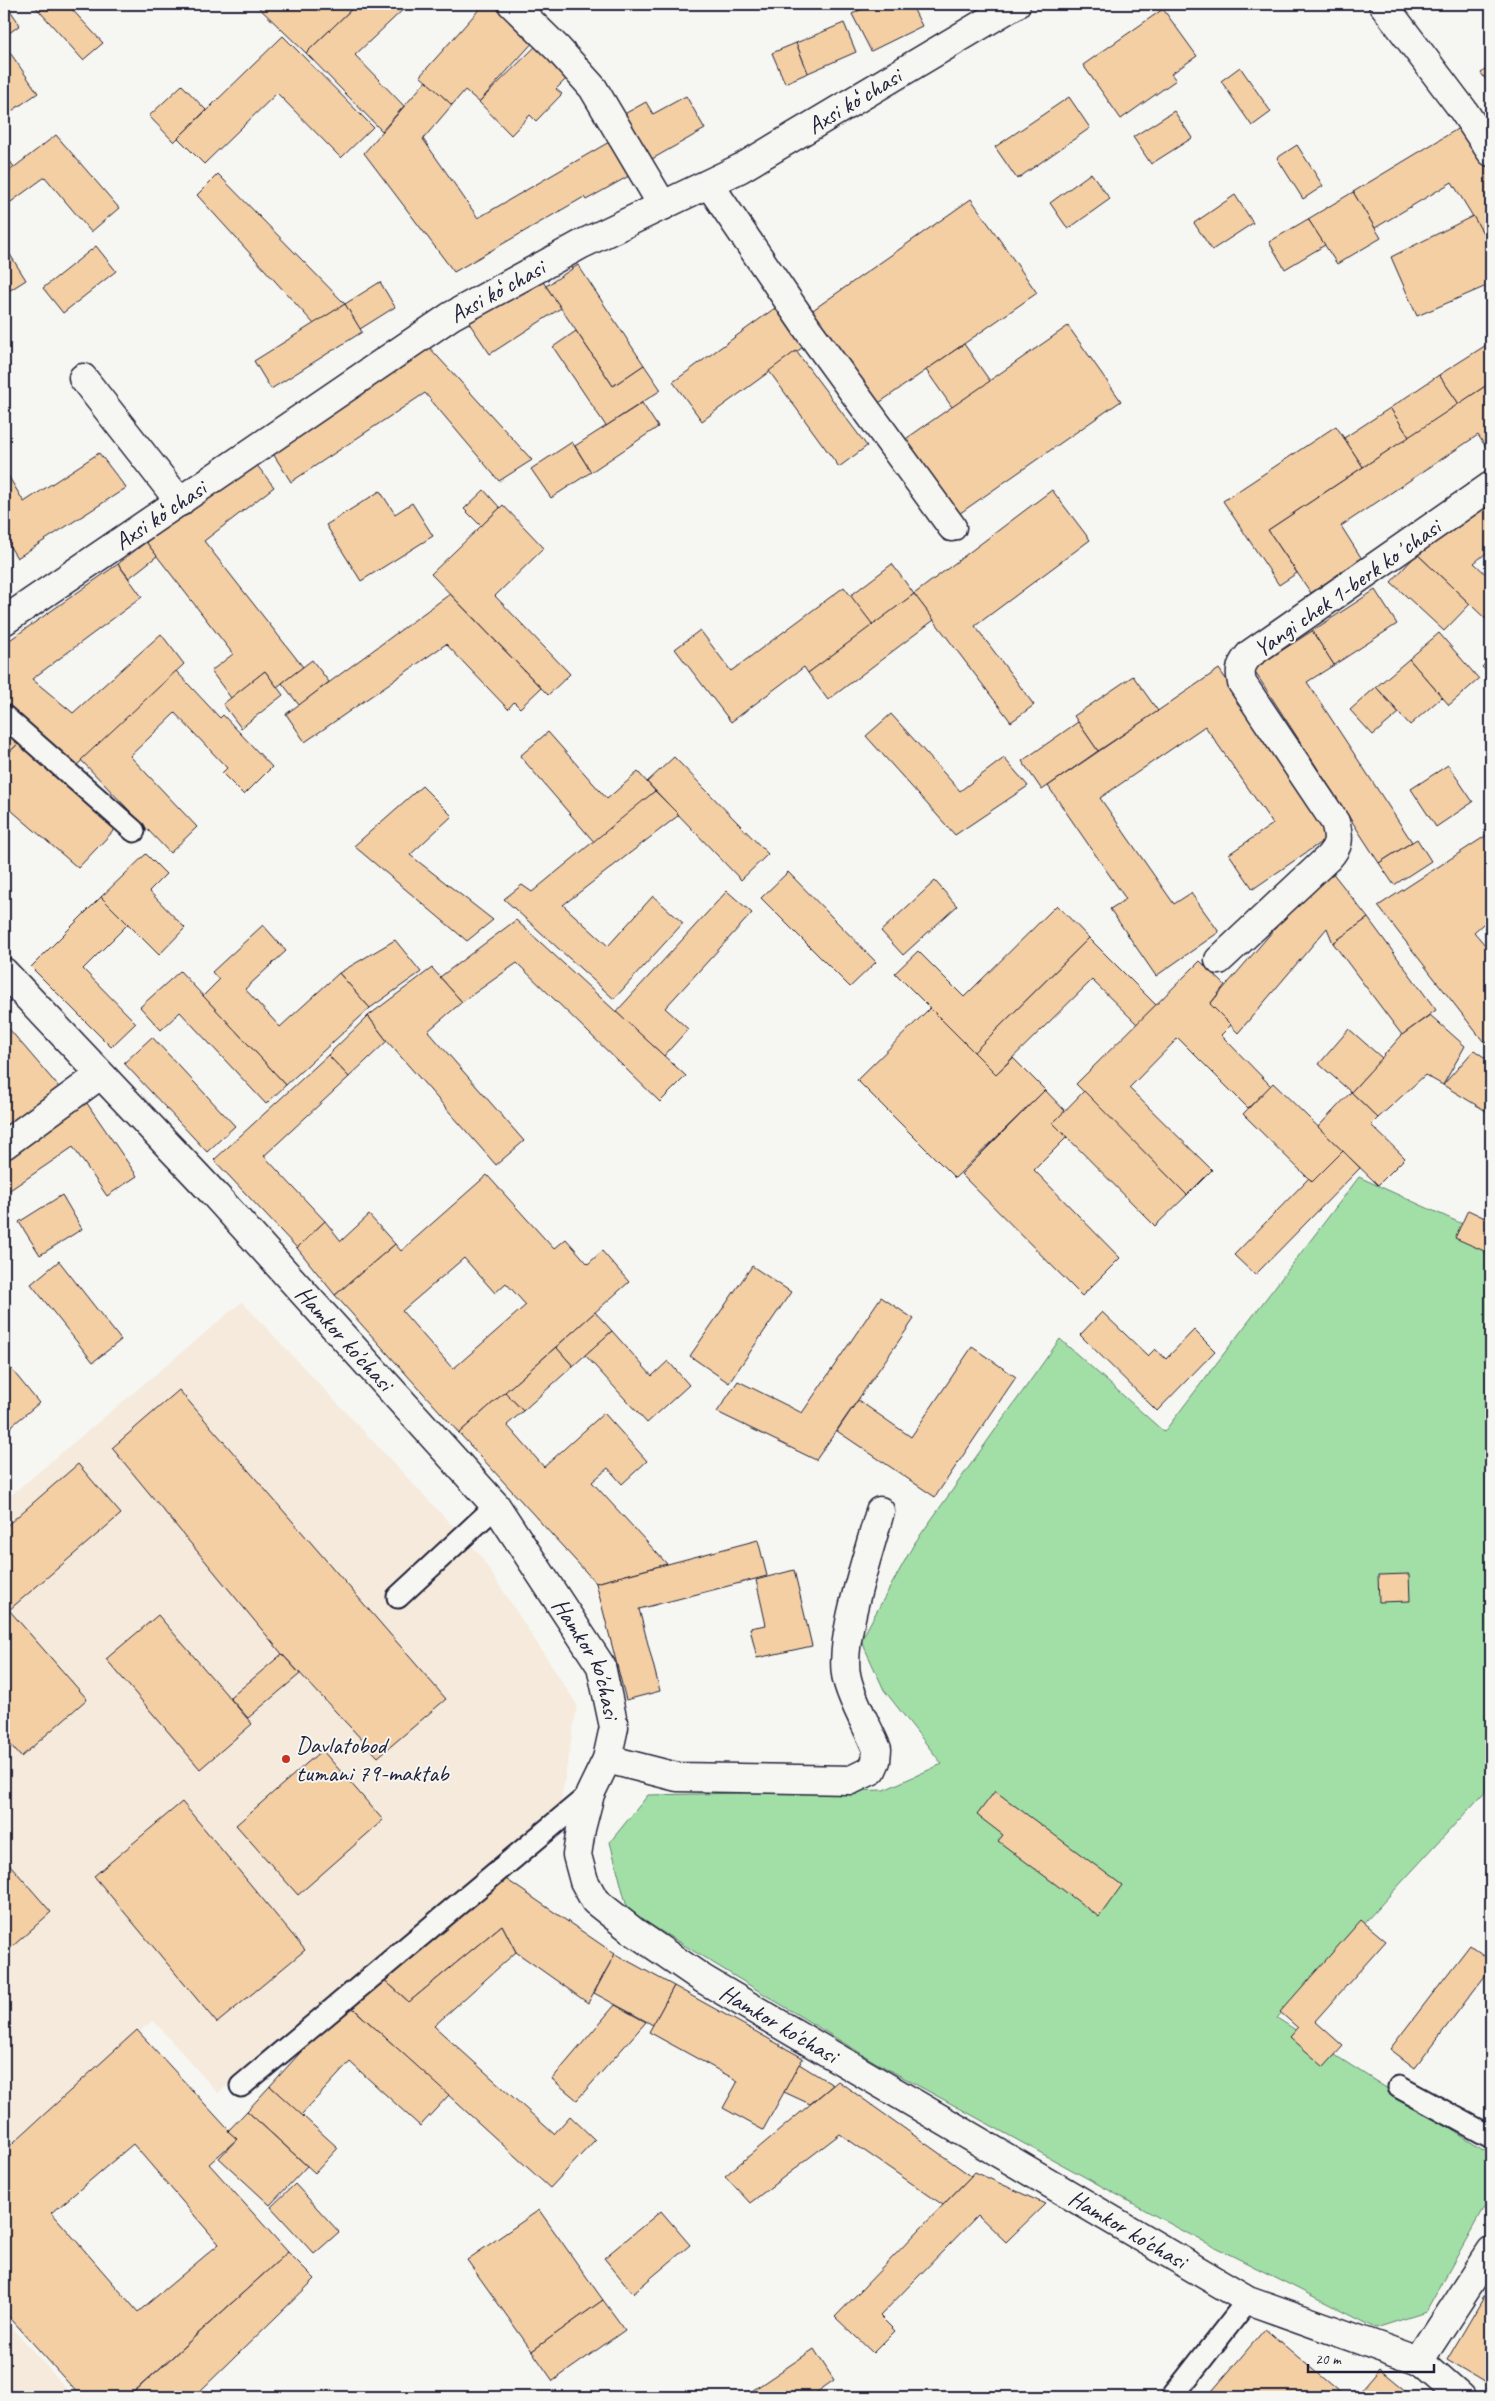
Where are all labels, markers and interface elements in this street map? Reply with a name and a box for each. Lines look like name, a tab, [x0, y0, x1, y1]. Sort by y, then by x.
street label: Axsi koʻchasi	[802, 60, 909, 141]
street label: Axsi koʻchasi	[444, 251, 552, 329]
street label: Axsi koʻchasi	[108, 472, 214, 557]
street label: Yangi chek 1-berk koʼchasi	[1248, 511, 1448, 664]
street label: Hamkor ko'chasi	[289, 1279, 401, 1399]
street label: Hamkor ko'chasi	[545, 1592, 627, 1724]
place label: Davlatobod tumani 79-maktab	[296, 1730, 450, 1788]
marker: Davlatobod tumani 79-maktab	[280, 1753, 292, 1765]
street label: Hamkor ko'chasi	[714, 1977, 845, 2071]
street label: Hamkor ko'chasi	[1063, 2183, 1194, 2277]
scale bar	[1308, 2341, 1434, 2373]
text: 20 m	[1315, 2350, 1342, 2369]

